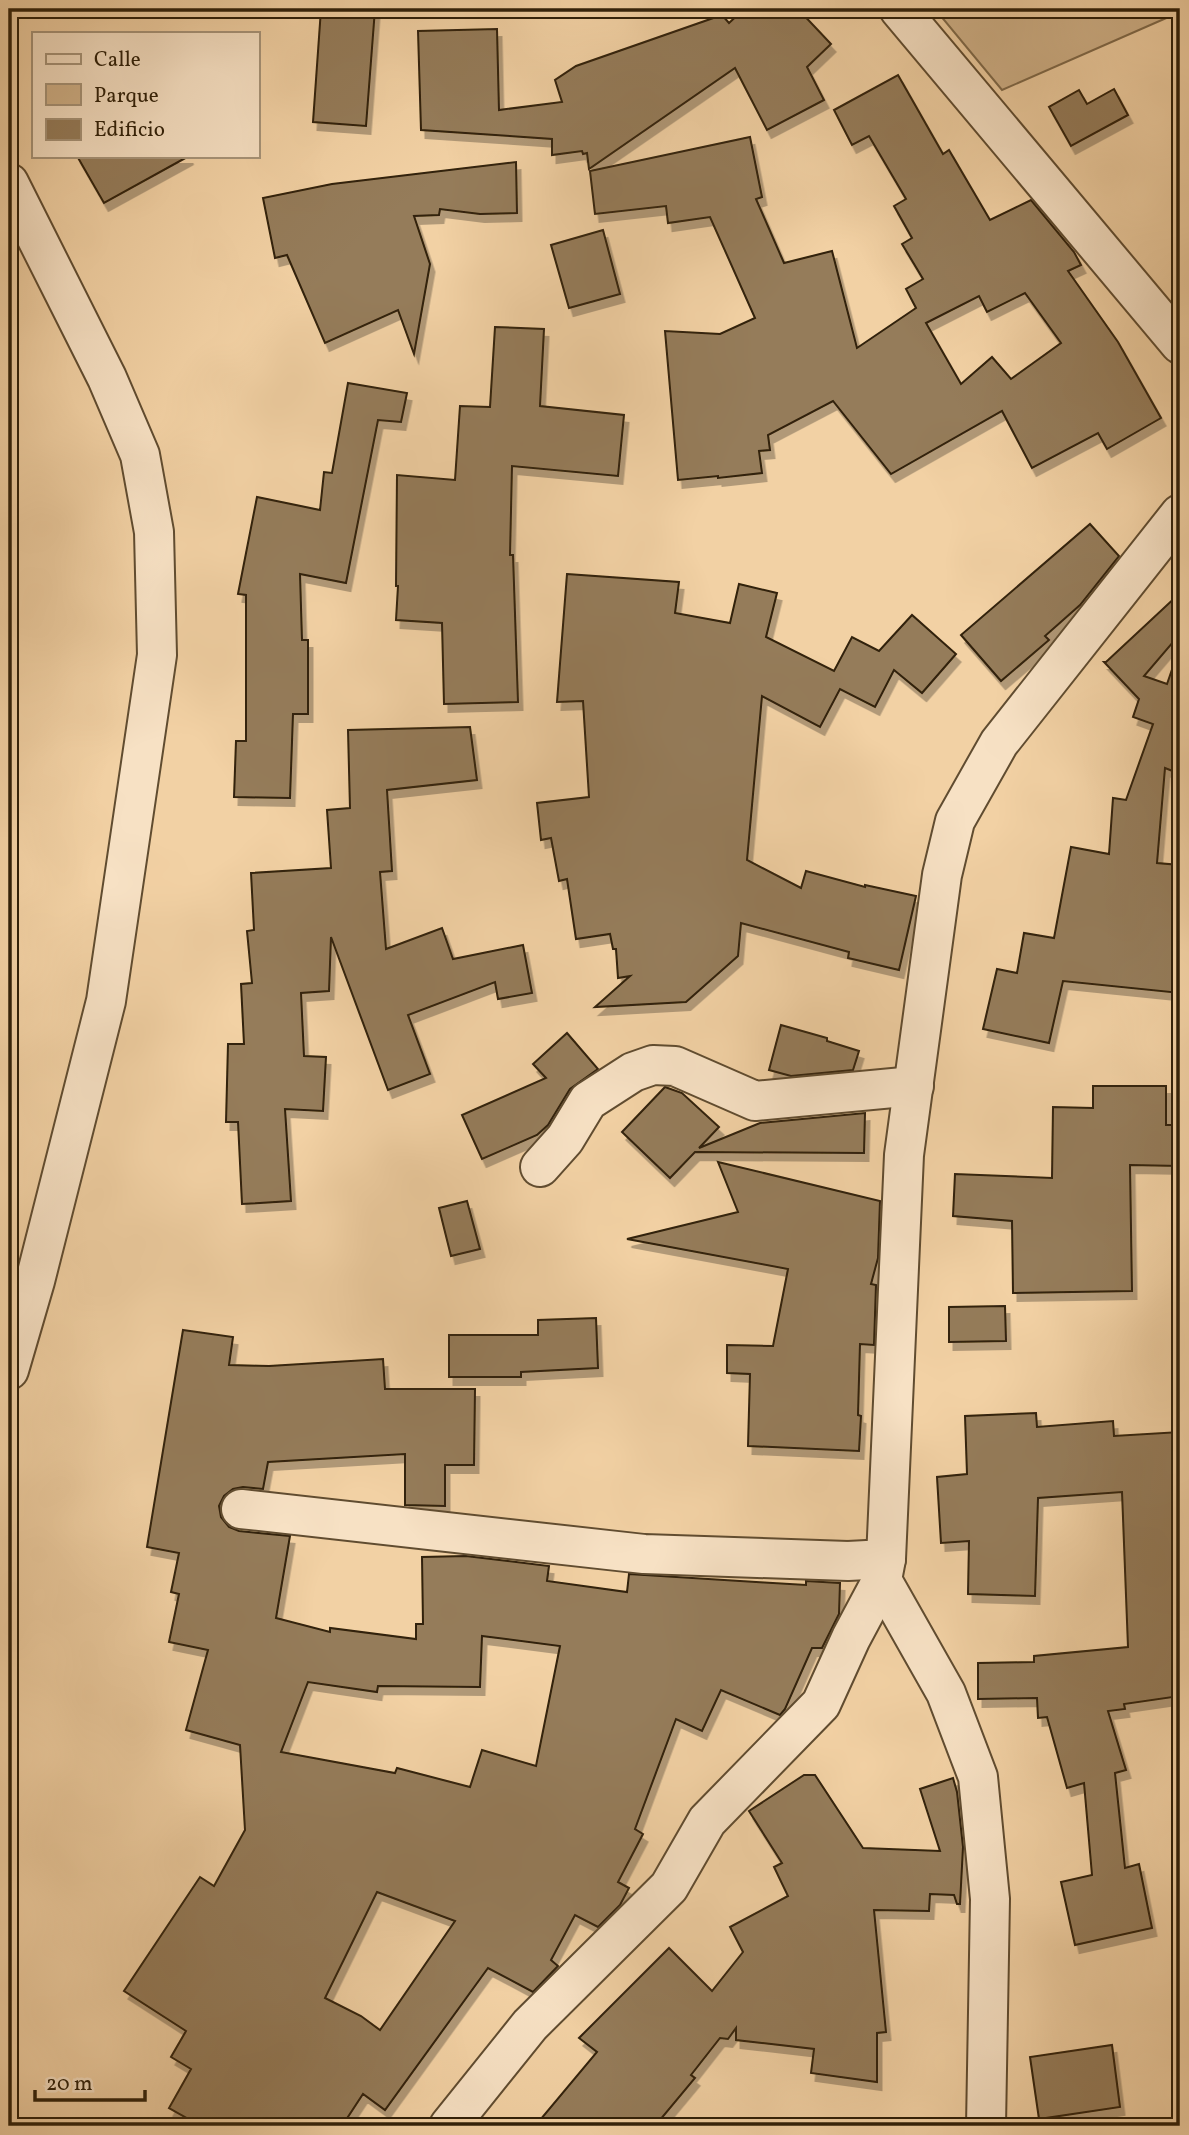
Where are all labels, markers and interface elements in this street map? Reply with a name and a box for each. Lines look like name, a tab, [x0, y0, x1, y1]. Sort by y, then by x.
legend	[32, 32, 259, 158]
text: Calle	[94, 46, 141, 75]
text: Parque	[94, 82, 159, 111]
text: Edificio	[94, 116, 165, 145]
scale bar	[35, 2058, 145, 2102]
text: 20 m	[46, 2070, 92, 2099]

